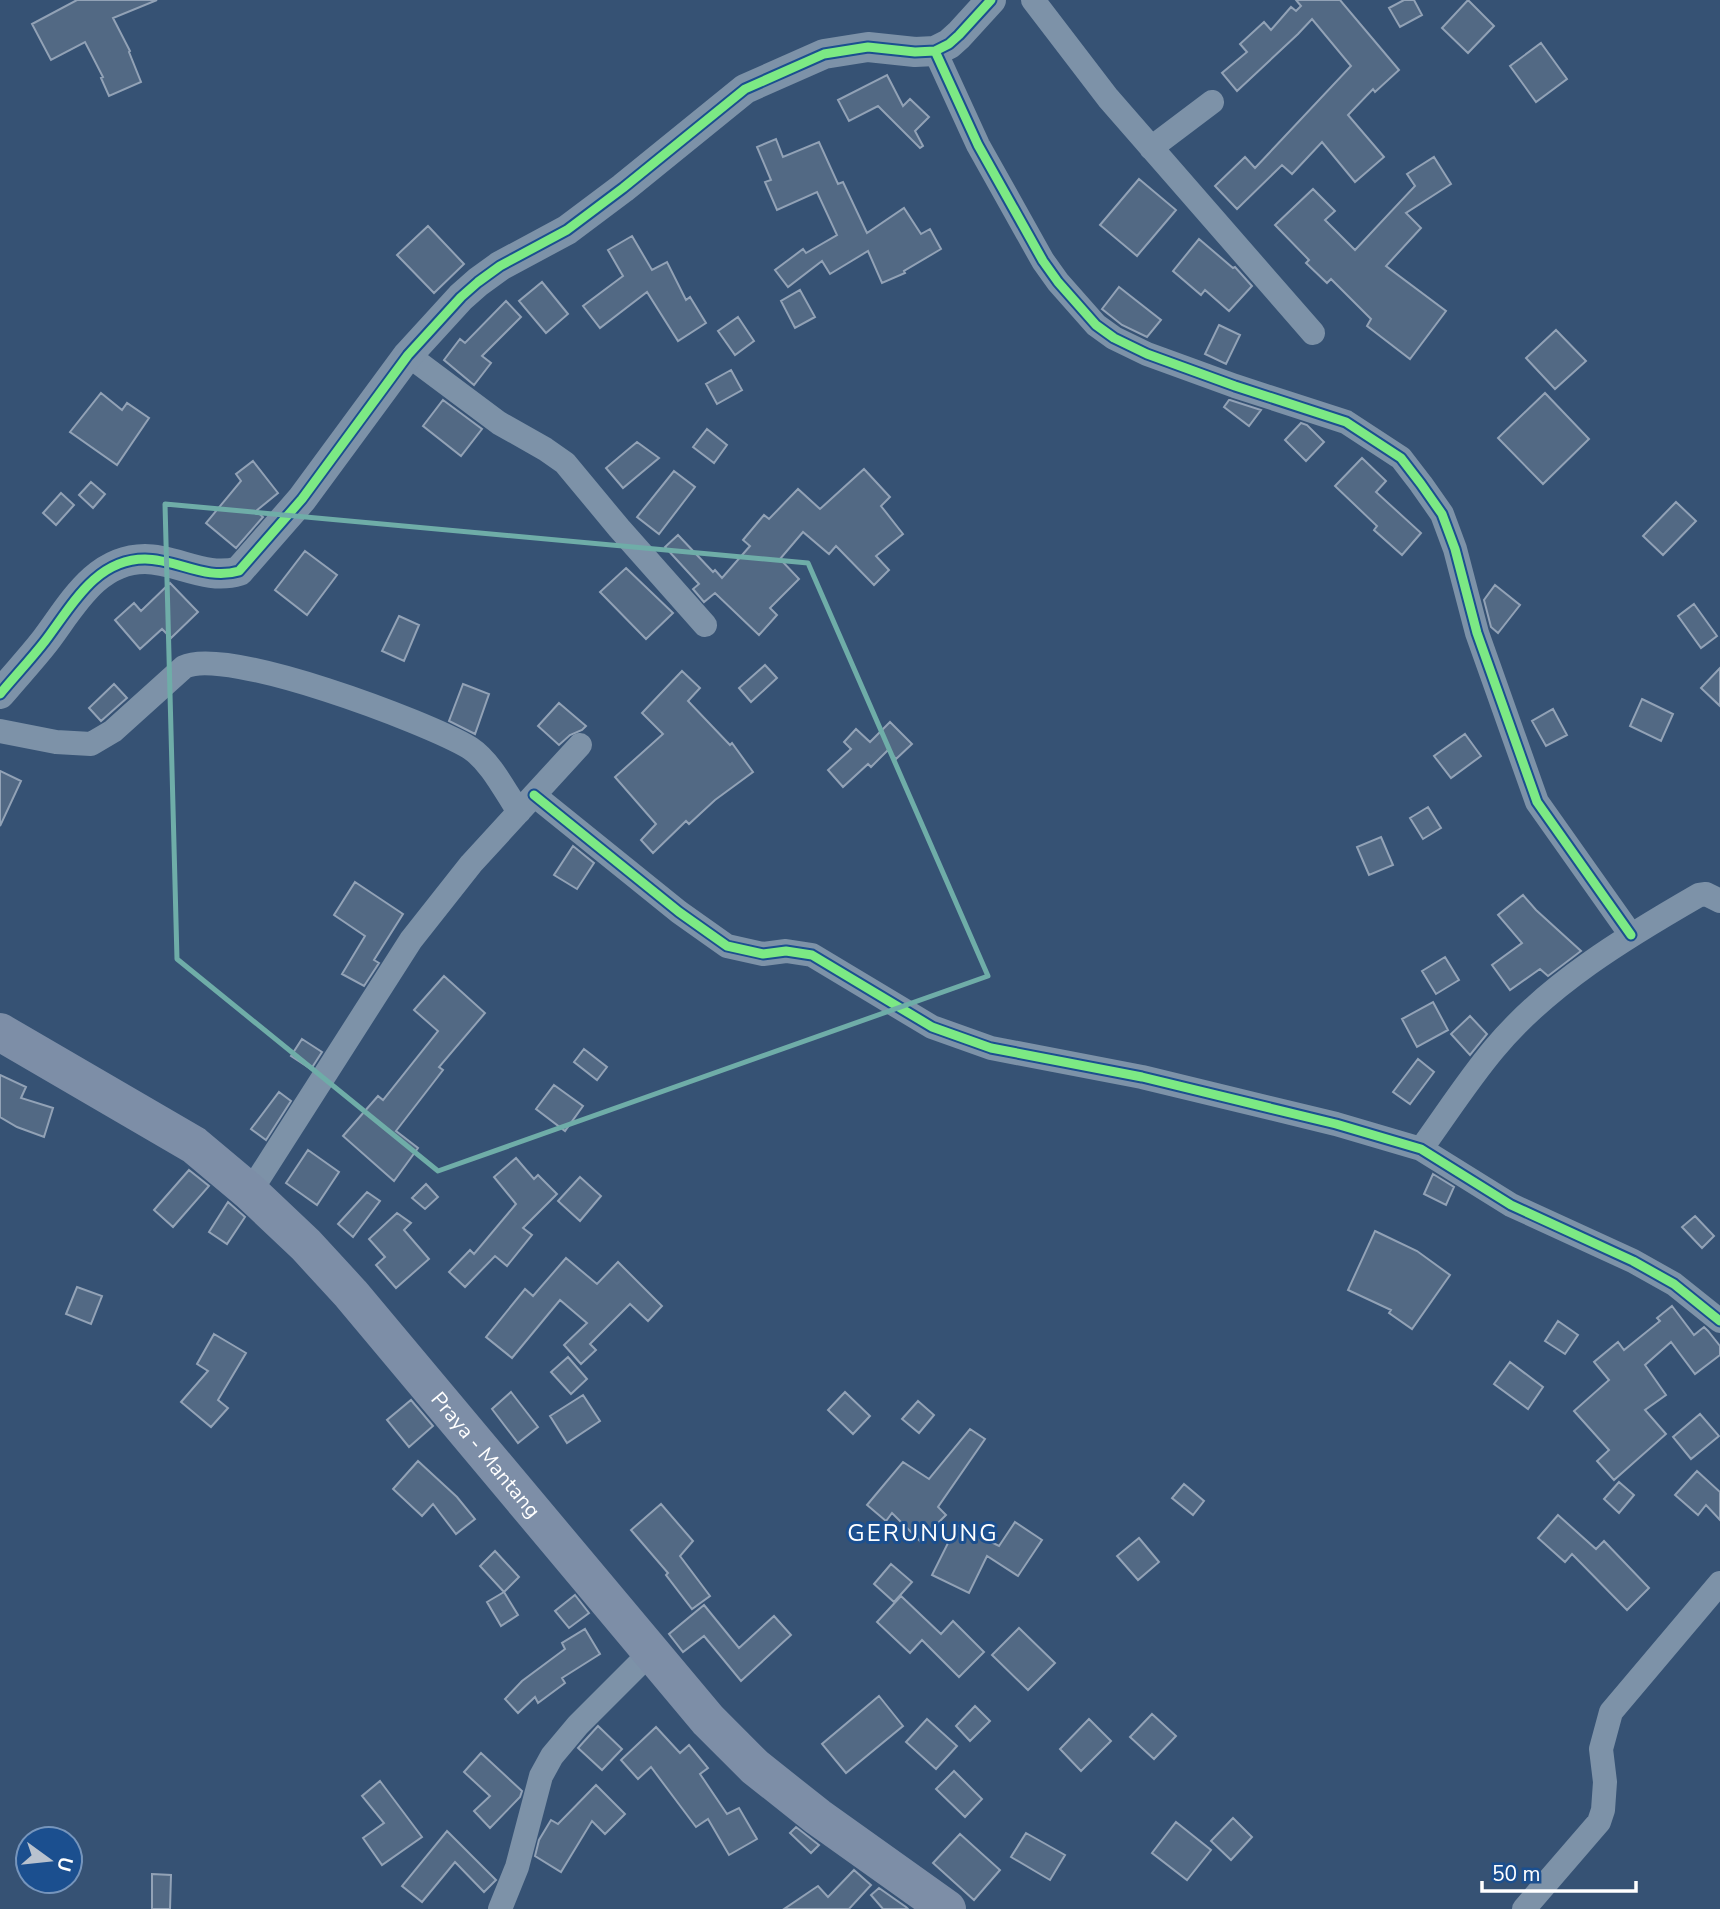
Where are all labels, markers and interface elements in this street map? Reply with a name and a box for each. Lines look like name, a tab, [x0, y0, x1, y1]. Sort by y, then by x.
street label: Praya - Mantang	[425, 1386, 547, 1524]
district label: GERUNUNG	[847, 1517, 999, 1549]
north arrow	[14, 1825, 84, 1895]
scale bar	[1482, 1850, 1636, 1894]
text: U	[50, 1854, 79, 1874]
text: 50 m	[1492, 1860, 1541, 1888]

